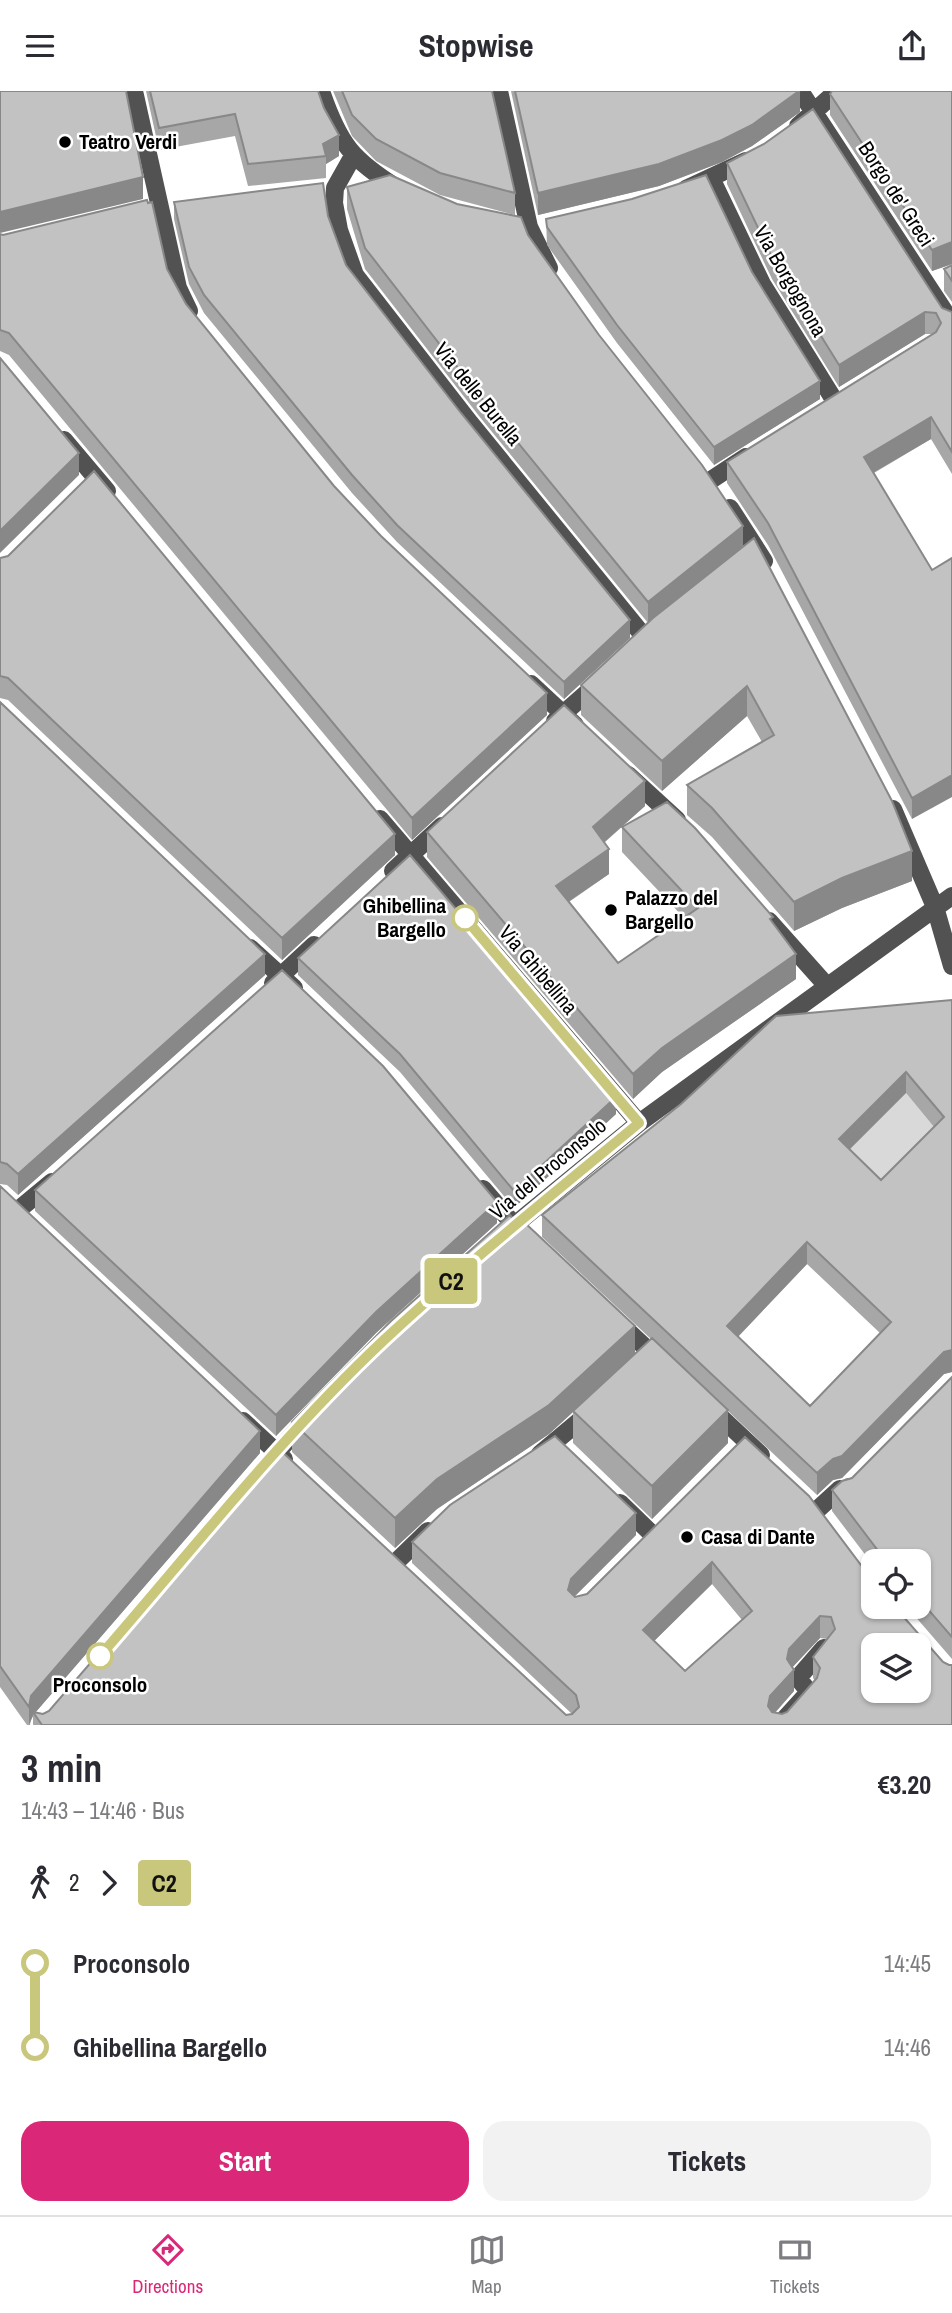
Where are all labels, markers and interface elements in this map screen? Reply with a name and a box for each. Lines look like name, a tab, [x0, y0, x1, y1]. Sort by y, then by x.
text: Stopwise	[418, 24, 534, 67]
icon: menu	[21, 27, 59, 65]
icon: share	[893, 27, 931, 65]
place label: Teatro Verdi	[79, 127, 177, 156]
marker: Teatro Verdi	[57, 134, 73, 150]
street label: Borgo de' Greci	[852, 135, 941, 252]
street label: Via Borgognona	[747, 220, 834, 342]
street label: Via delle Burella	[428, 336, 529, 452]
place label: Palazzo del Bargello	[625, 883, 718, 936]
place label: Ghibellina Bargello	[363, 891, 446, 944]
marker: Palazzo del Bargello	[603, 902, 619, 918]
marker: Ghibellina Bargello	[452, 905, 478, 931]
street label: Via Ghibellina	[492, 919, 585, 1021]
street label: Via del Proconsolo	[483, 1111, 612, 1226]
line badge: C2	[420, 1258, 482, 1304]
text: C2	[438, 1265, 464, 1297]
place label: Casa di Dante	[701, 1522, 815, 1551]
marker: Casa di Dante	[679, 1529, 695, 1545]
map controls	[861, 1549, 931, 1703]
button: locate	[861, 1549, 931, 1619]
button: layers	[861, 1633, 931, 1703]
marker: Proconsolo	[87, 1643, 113, 1669]
place label: Proconsolo	[53, 1670, 147, 1699]
text: 3 min	[21, 1743, 102, 1794]
text: €3.20	[878, 1767, 931, 1802]
text: 14:43 – 14:46 · Bus	[21, 1795, 185, 1826]
icon: walk	[21, 1864, 59, 1902]
icon: forward	[90, 1864, 128, 1902]
text: 2	[69, 1867, 80, 1898]
text: C2	[152, 1867, 177, 1899]
text: Proconsolo	[73, 1946, 190, 1981]
text: 14:45	[884, 1948, 931, 1979]
text: Ghibellina Bargello	[73, 2030, 267, 2065]
text: 14:46	[884, 2032, 931, 2063]
button: Start	[21, 2121, 469, 2201]
button: Tickets	[483, 2121, 931, 2201]
tab: Directions	[132, 2231, 203, 2299]
tab: Map	[468, 2231, 506, 2299]
tab: Tickets	[770, 2231, 820, 2299]

